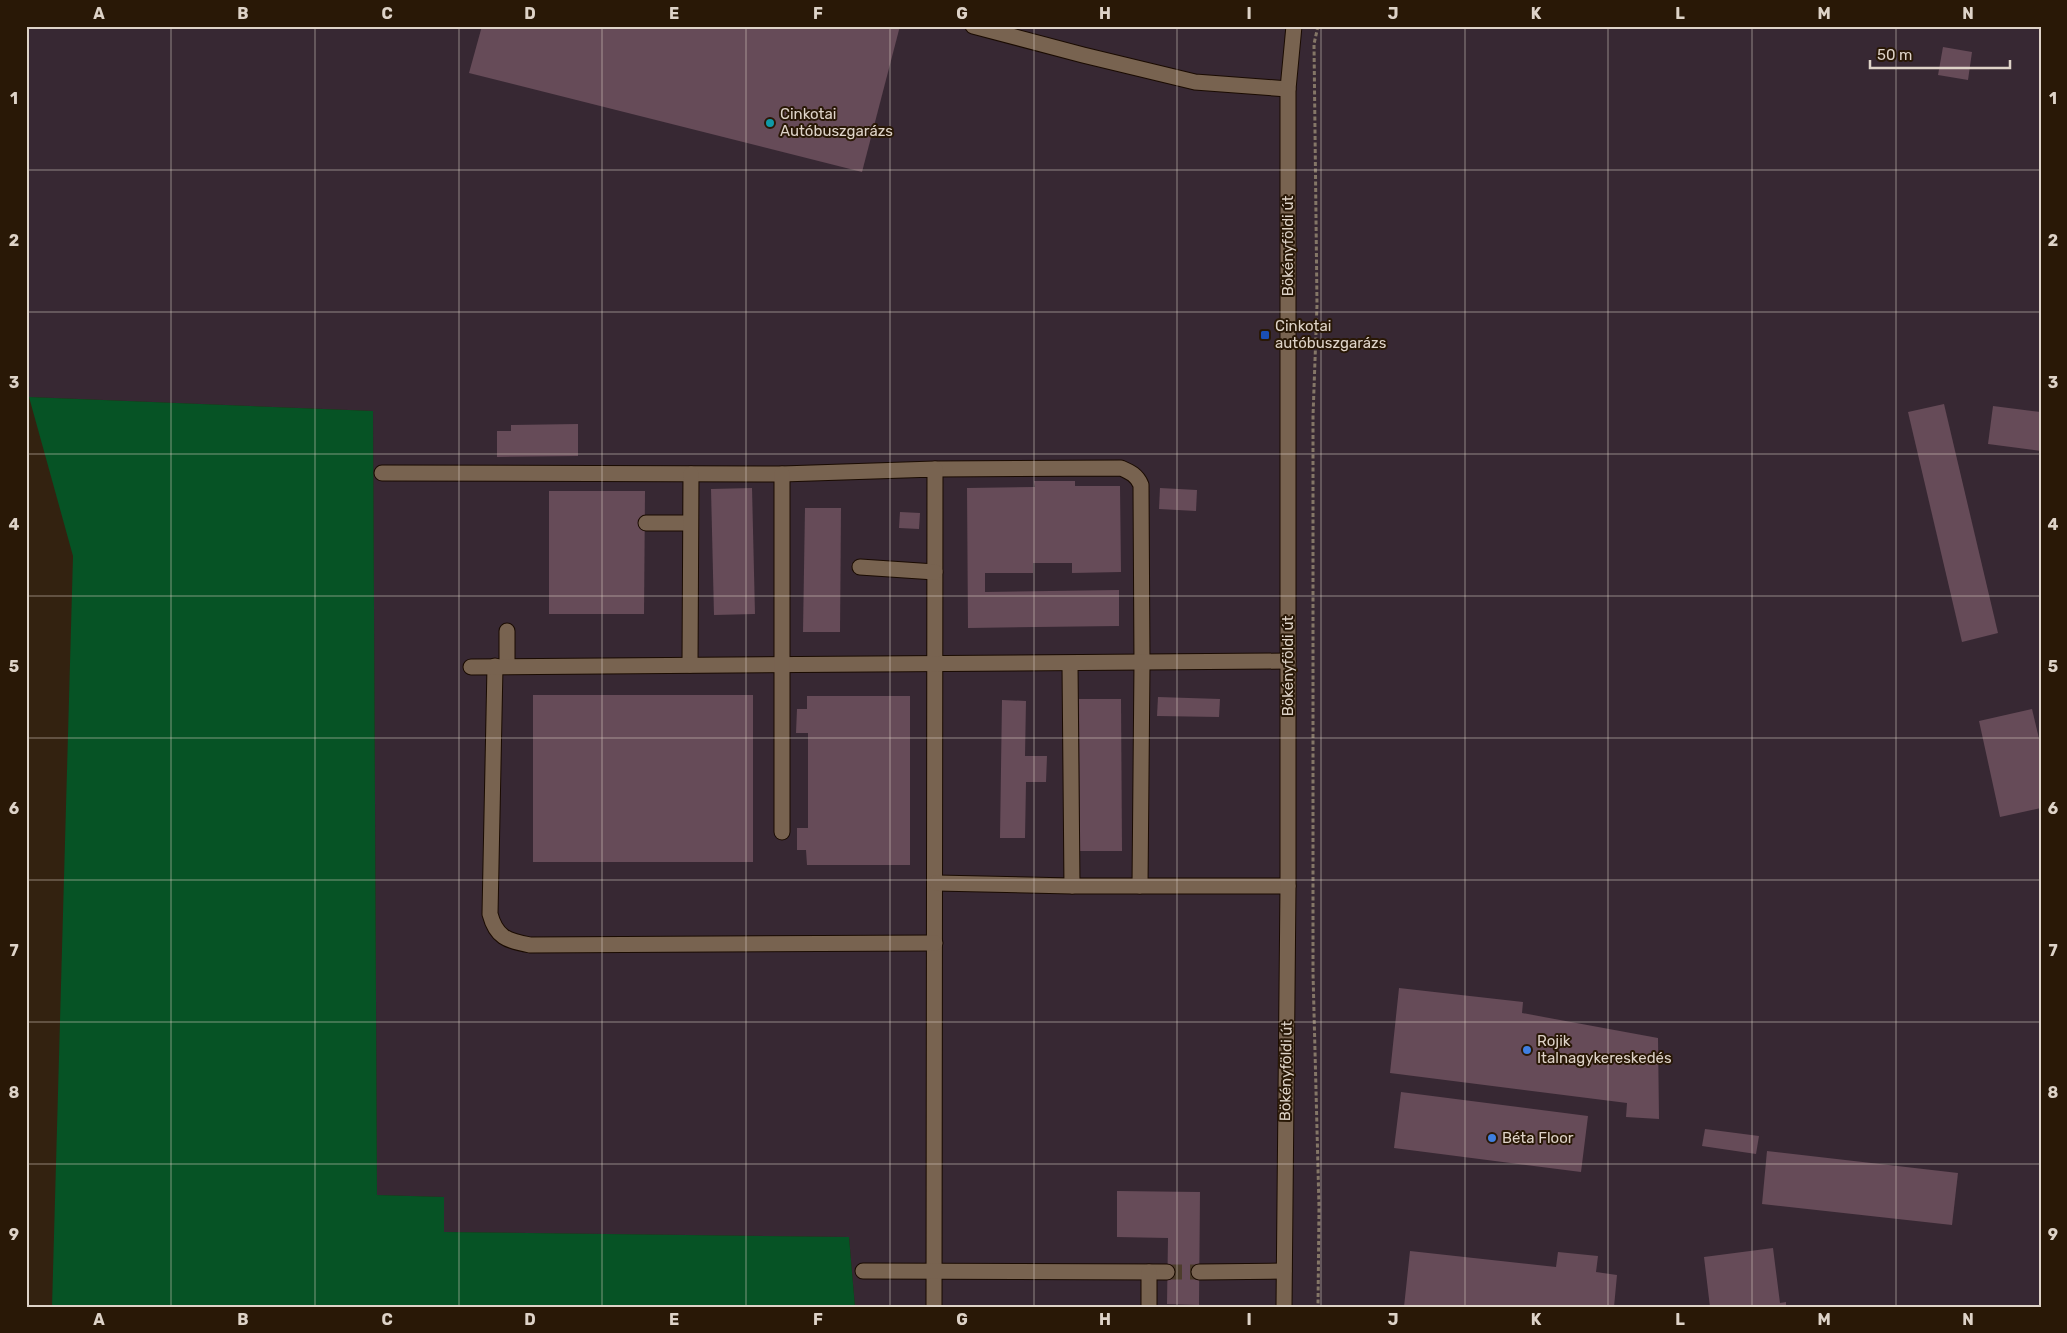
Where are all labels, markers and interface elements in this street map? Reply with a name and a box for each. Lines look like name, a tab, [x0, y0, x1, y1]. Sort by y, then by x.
text: A	[93, 4, 105, 23]
text: B	[237, 4, 249, 23]
text: C	[381, 4, 393, 23]
text: D	[524, 4, 536, 23]
text: E	[669, 4, 679, 23]
text: F	[813, 4, 823, 23]
text: G	[956, 4, 968, 23]
text: H	[1099, 4, 1111, 23]
text: I	[1246, 4, 1252, 23]
text: J	[1388, 4, 1398, 23]
text: K	[1531, 4, 1542, 23]
text: L	[1675, 4, 1685, 23]
text: M	[1817, 4, 1831, 23]
text: N	[1962, 4, 1974, 23]
scale bar	[1870, 38, 2010, 70]
text: 50 m	[1877, 46, 1912, 64]
text: 1	[10, 89, 18, 108]
text: 1	[2049, 89, 2057, 108]
place label: Cinkotai Autóbuszgarázs	[780, 105, 893, 140]
marker: Cinkotai Autóbuszgarázs	[764, 117, 776, 129]
street label: Bökényföldi út	[1279, 196, 1297, 296]
text: 2	[9, 231, 19, 250]
text: 2	[2048, 231, 2058, 250]
place label: Cinkotai autóbuszgarázs	[1275, 317, 1387, 352]
marker: Cinkotai autóbuszgarázs	[1259, 329, 1271, 341]
text: 3	[9, 373, 19, 392]
text: 3	[2048, 373, 2058, 392]
text: 4	[9, 515, 20, 534]
text: 4	[2048, 515, 2059, 534]
street label: Bökényföldi út	[1279, 616, 1297, 716]
text: 5	[9, 657, 19, 676]
text: 5	[2048, 657, 2058, 676]
text: 6	[9, 799, 19, 818]
text: 6	[2048, 799, 2058, 818]
text: 7	[9, 941, 19, 960]
text: 7	[2048, 941, 2058, 960]
street label: Bökényföldi út	[1276, 1020, 1296, 1121]
place label: Rojik Italnagykereskedés	[1537, 1032, 1672, 1067]
marker: Rojik Italnagykereskedés	[1521, 1044, 1533, 1056]
text: 8	[9, 1083, 20, 1102]
text: 8	[2048, 1083, 2059, 1102]
place label: Béta Floor	[1502, 1129, 1574, 1147]
marker: Béta Floor	[1486, 1132, 1498, 1144]
text: 9	[9, 1225, 19, 1244]
text: 9	[2048, 1225, 2058, 1244]
text: A	[93, 1310, 105, 1329]
text: B	[237, 1310, 249, 1329]
text: C	[381, 1310, 393, 1329]
text: D	[524, 1310, 536, 1329]
text: E	[669, 1310, 679, 1329]
text: F	[813, 1310, 823, 1329]
text: G	[956, 1310, 968, 1329]
text: H	[1099, 1310, 1111, 1329]
text: I	[1246, 1310, 1252, 1329]
text: J	[1388, 1310, 1398, 1329]
text: K	[1531, 1310, 1542, 1329]
text: L	[1675, 1310, 1685, 1329]
text: M	[1817, 1310, 1831, 1329]
text: N	[1962, 1310, 1974, 1329]

